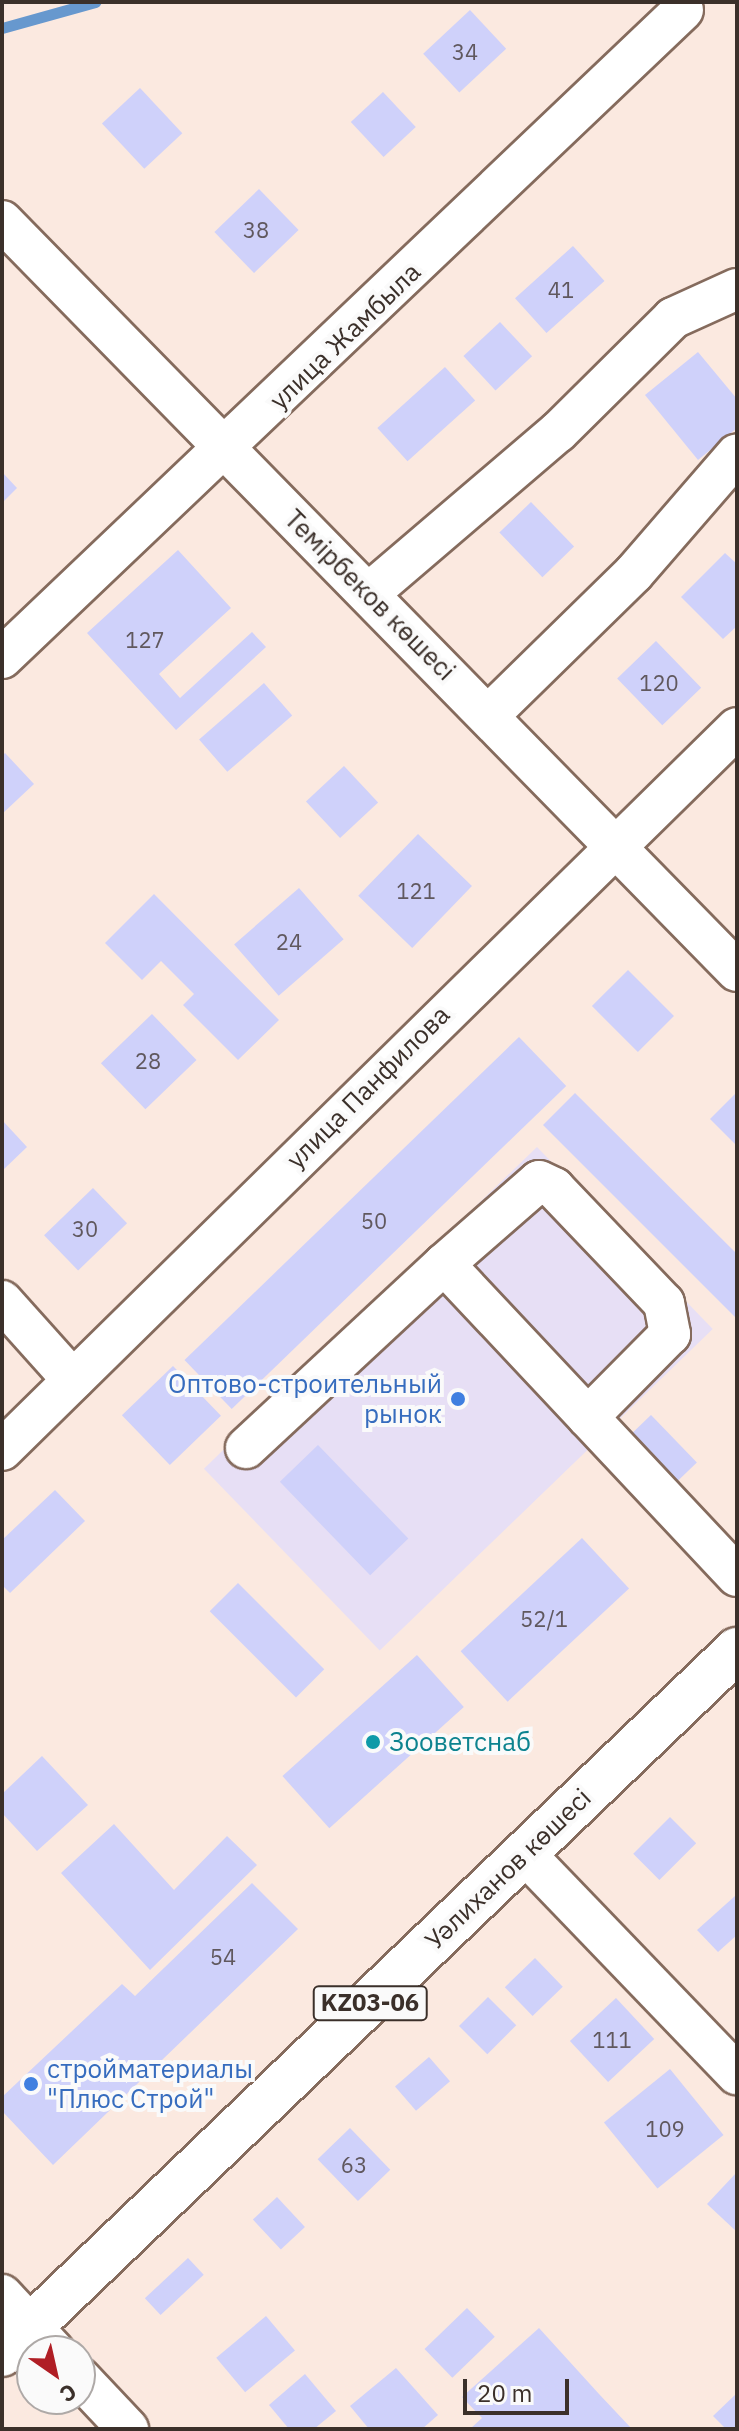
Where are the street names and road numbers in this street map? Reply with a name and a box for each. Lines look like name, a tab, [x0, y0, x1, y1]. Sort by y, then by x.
street label: улица Жамбыла	[263, 256, 427, 416]
street label: Темірбеков көшесі	[278, 503, 462, 687]
street label: улица Панфилова	[280, 999, 456, 1175]
street label: Уәлиханов көшесі	[419, 1782, 597, 1956]
road number: KZ03-06	[312, 1983, 428, 2023]

